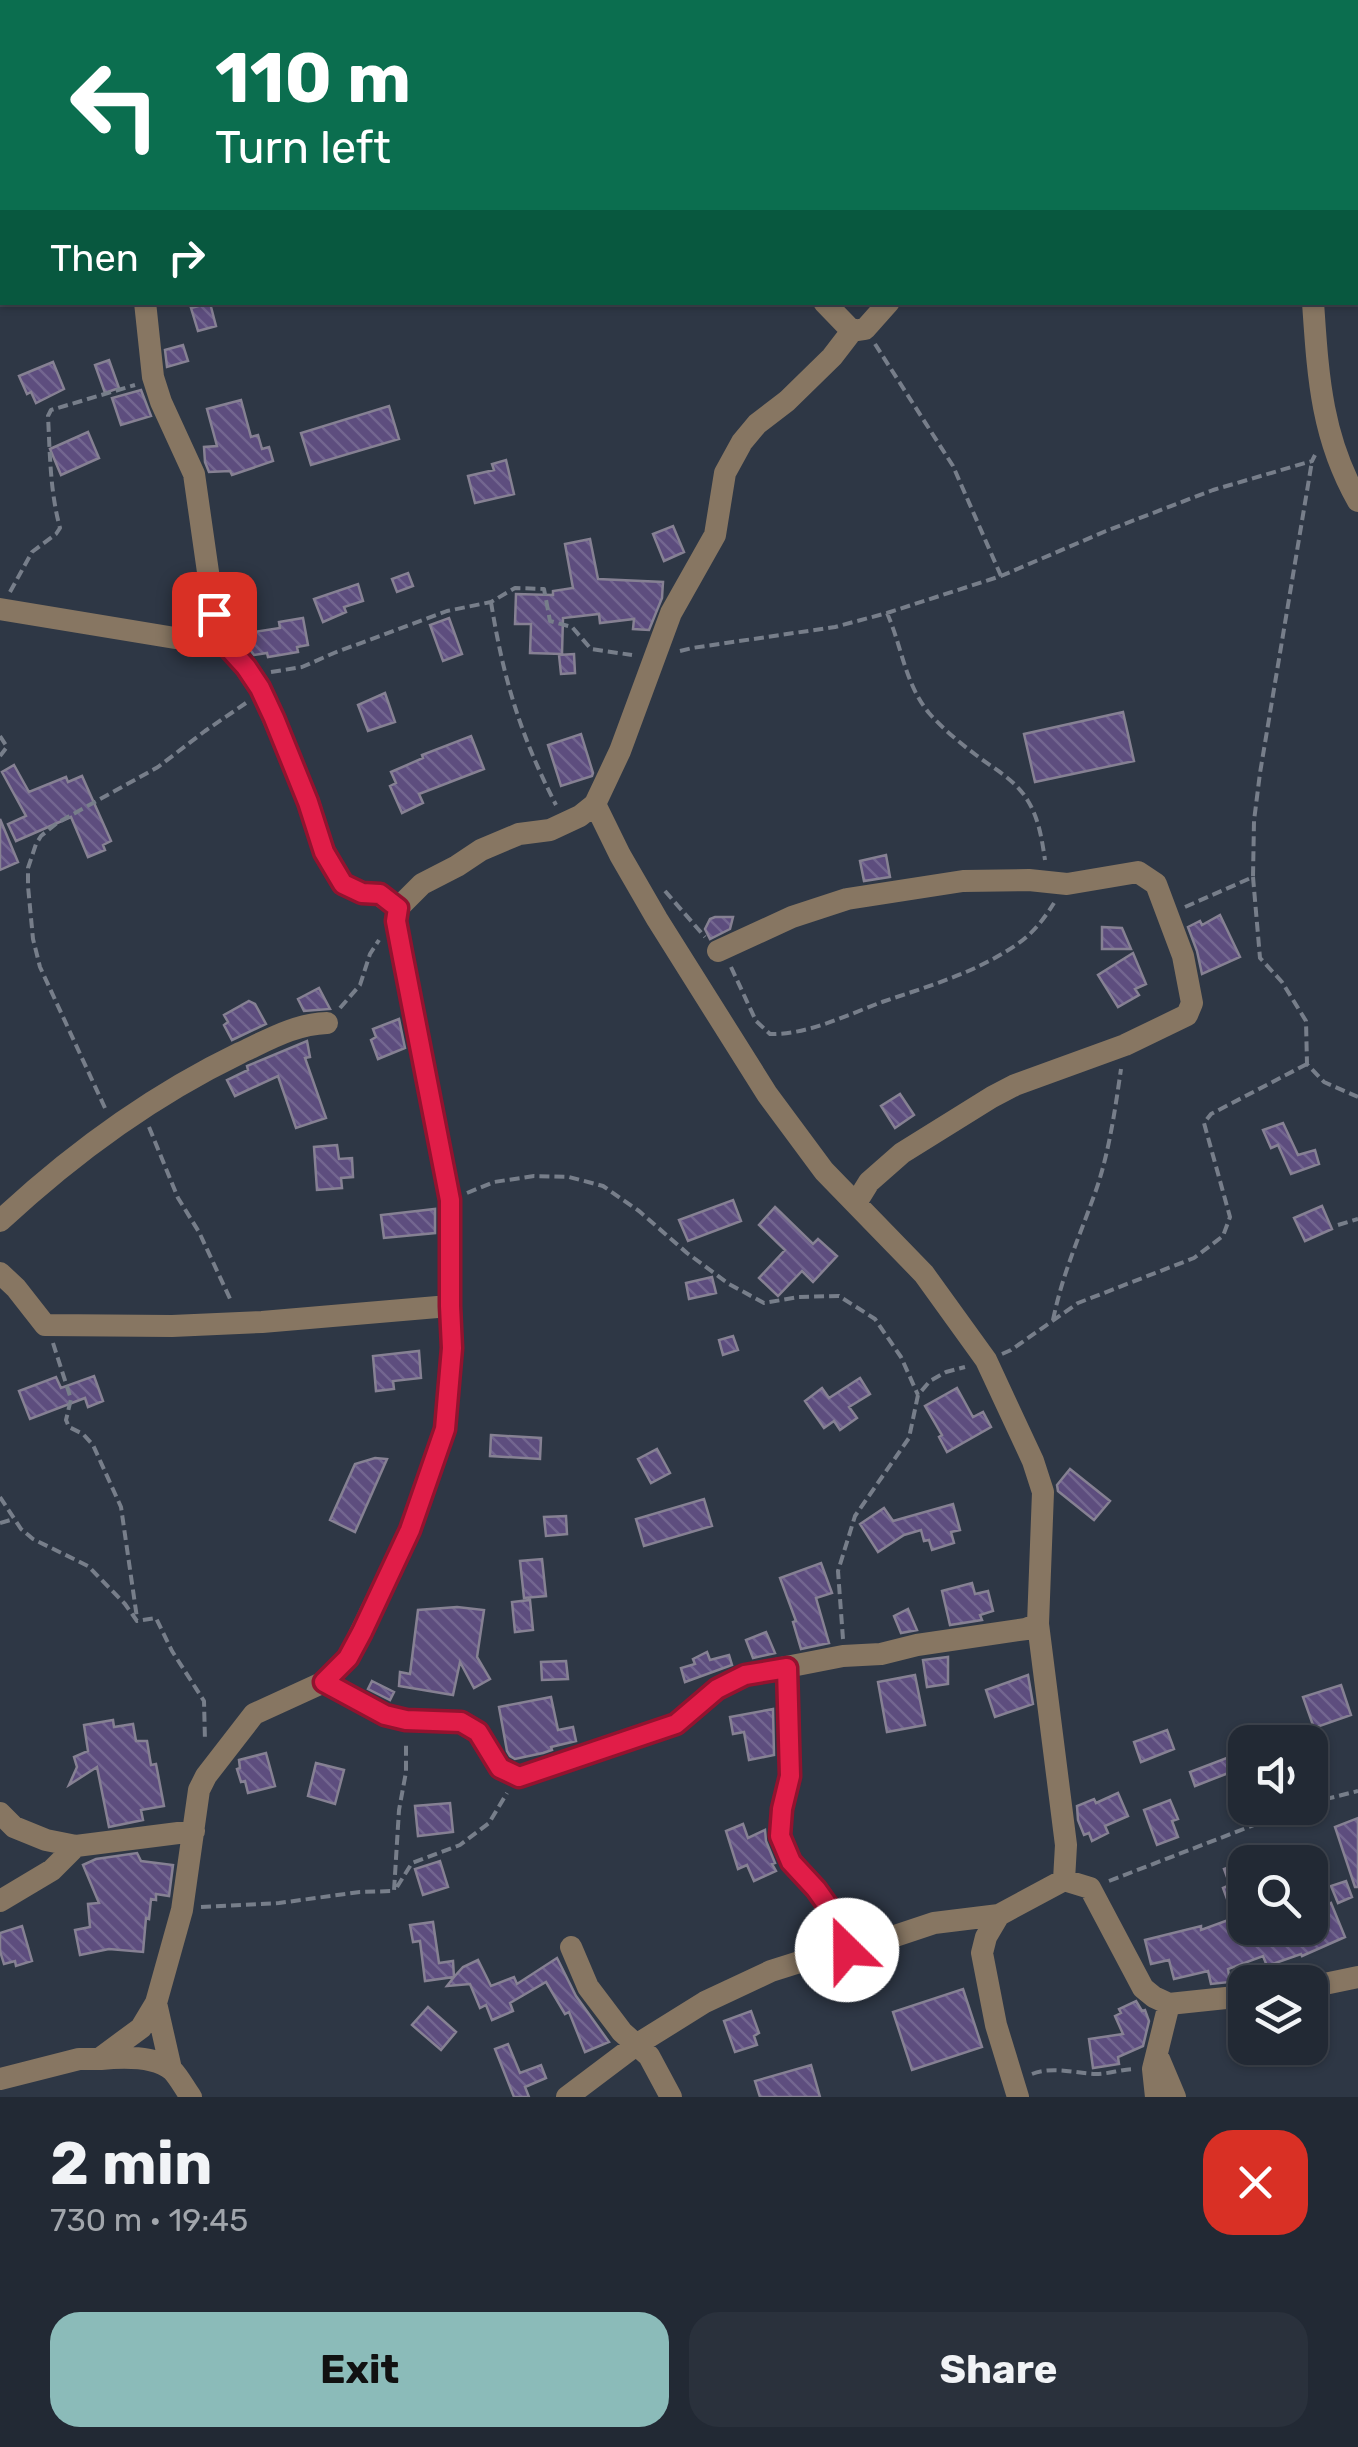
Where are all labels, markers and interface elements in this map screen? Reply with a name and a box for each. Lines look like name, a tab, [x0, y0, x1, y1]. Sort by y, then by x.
text: 110 m	[215, 37, 411, 120]
icon: left	[50, 40, 180, 170]
text: Turn left	[215, 121, 391, 174]
icon: right	[159, 230, 214, 285]
text: Then	[50, 235, 139, 281]
pin	[172, 572, 257, 657]
icon: arrive	[187, 587, 242, 642]
map controls	[1228, 1725, 1328, 2065]
button: sound	[1228, 1725, 1328, 1825]
button: search	[1228, 1845, 1328, 1945]
position arrow	[795, 1898, 899, 2002]
button: layers	[1228, 1965, 1328, 2065]
text: 2 min	[50, 2128, 212, 2199]
button: close	[1203, 2130, 1308, 2235]
text: 730 m · 19:45	[50, 2201, 248, 2239]
button: Exit	[50, 2312, 669, 2427]
button: Share	[689, 2312, 1308, 2427]

